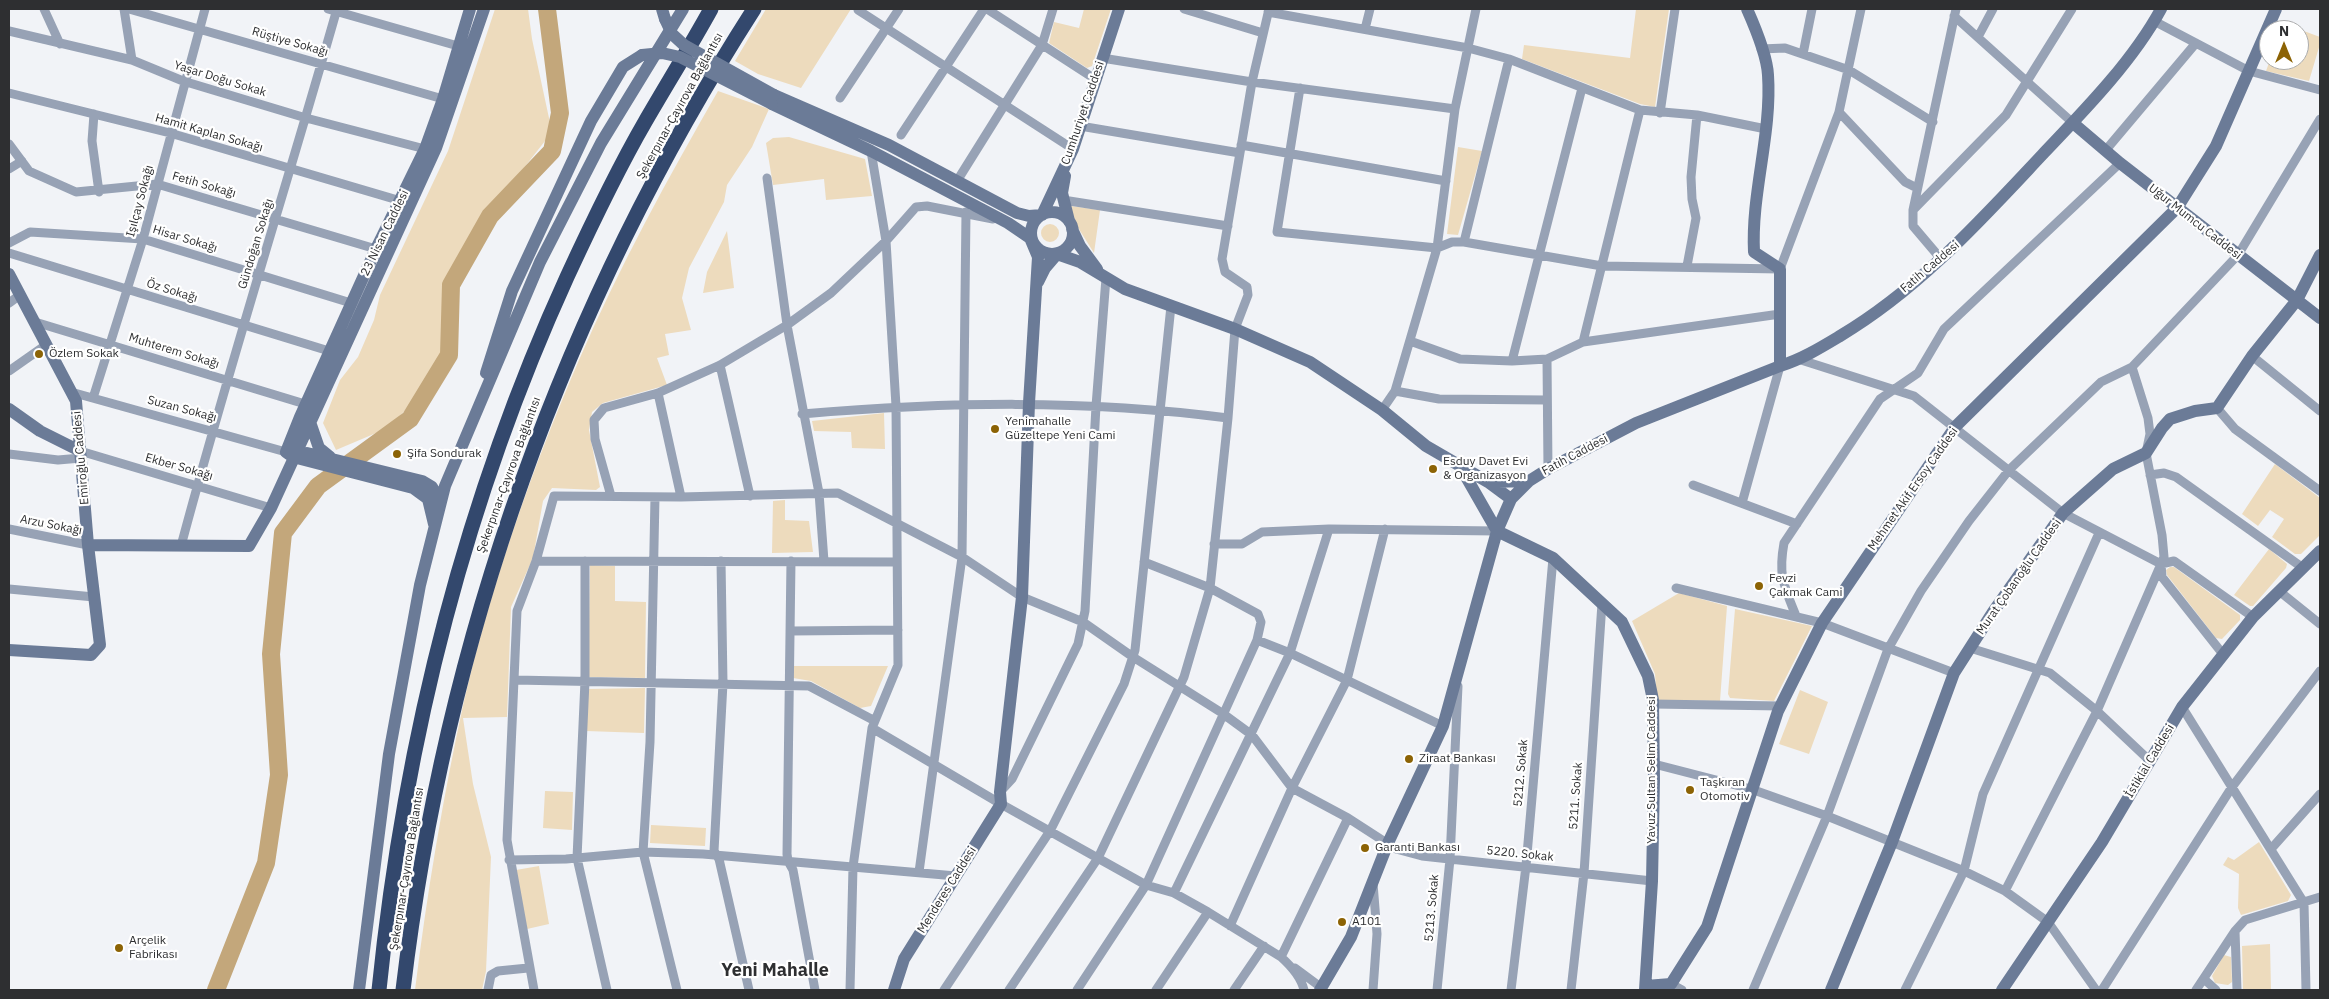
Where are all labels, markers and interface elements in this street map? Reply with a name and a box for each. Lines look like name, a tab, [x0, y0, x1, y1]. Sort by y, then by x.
north arrow	[2259, 20, 2309, 70]
text: N	[2279, 22, 2289, 40]
street label: Rüştiye Sokağı	[250, 24, 330, 60]
street label: Şekerpınar-Çayırova Bağlantısı	[634, 30, 726, 182]
street label: Yaşar Doğu Sokak	[172, 58, 268, 100]
street label: Cumhuriyet Caddesi	[1059, 59, 1107, 167]
street label: Hamit Kaplan Sokağı	[154, 111, 264, 155]
street label: Işılçay Sokağı	[123, 163, 157, 239]
street label: Fetih Sokağı	[170, 169, 238, 201]
street label: Uğur Mumcu Caddesi	[2146, 181, 2244, 263]
street label: 23 Nisan Caddesi	[358, 188, 412, 278]
street label: Gündoğan Sokağı	[235, 197, 277, 291]
street label: Hisar Sokağı	[151, 222, 219, 256]
street label: Fatih Caddesi	[1898, 238, 1962, 296]
street label: Öz Sokağı	[145, 276, 199, 306]
street label: Muhterem Sokağı	[127, 330, 221, 372]
place label: Özlem Sokak	[49, 347, 119, 361]
marker: Özlem Sokak	[33, 348, 45, 360]
street label: Suzan Sokağı	[146, 393, 218, 425]
street label: Şekerpınar-Çayırova Bağlantısı	[474, 395, 544, 555]
street label: Emiroğlu Caddesi	[70, 411, 92, 505]
place label: Yenimahalle Güzeltepe Yeni Cami	[1005, 415, 1116, 443]
marker: Yenimahalle Güzeltepe Yeni Cami	[989, 423, 1001, 435]
street label: Mehmet Akif Ersoy Caddesi	[1865, 425, 1961, 553]
street label: Fatih Caddesi	[1540, 432, 1610, 478]
place label: Şifa Sondurak	[407, 447, 481, 461]
marker: Şifa Sondurak	[391, 448, 403, 460]
street label: Ekber Sokağı	[143, 450, 215, 484]
place label: Esduy Davet Evi & Organizasyon	[1443, 455, 1528, 483]
marker: Esduy Davet Evi & Organizasyon	[1427, 463, 1439, 475]
street label: Arzu Sokağı	[19, 512, 83, 538]
street label: Murat Çobanoğlu Caddesi	[1974, 516, 2064, 638]
place label: Fevzi Çakmak Cami	[1769, 572, 1843, 600]
marker: Fevzi Çakmak Cami	[1753, 580, 1765, 592]
street label: Yavuz Sultan Selim Caddesi	[1645, 696, 1659, 844]
street label: İstiklal Caddesi	[2122, 722, 2178, 800]
street label: 5212. Sokak	[1511, 739, 1531, 807]
place label: Ziraat Bankası	[1419, 752, 1496, 766]
marker: Ziraat Bankası	[1403, 753, 1415, 765]
street label: 5211. Sokak	[1566, 762, 1586, 830]
place label: Taşkıran Otomotiv	[1700, 776, 1750, 804]
marker: Taşkıran Otomotiv	[1684, 784, 1696, 796]
street label: Şekerpınar-Çayırova Bağlantısı	[387, 786, 427, 952]
place label: Garanti Bankası	[1375, 841, 1460, 855]
marker: Garanti Bankası	[1359, 842, 1371, 854]
street label: 5220. Sokak	[1486, 843, 1554, 865]
street label: Menderes Caddesi	[915, 844, 979, 936]
street label: 5213. Sokak	[1422, 874, 1442, 942]
place label: A101	[1352, 915, 1381, 929]
marker: A101	[1336, 916, 1348, 928]
place label: Arçelik Fabrikası	[129, 934, 178, 962]
marker: Arçelik Fabrikası	[113, 942, 125, 954]
district label: Yeni Mahalle	[721, 960, 829, 982]

